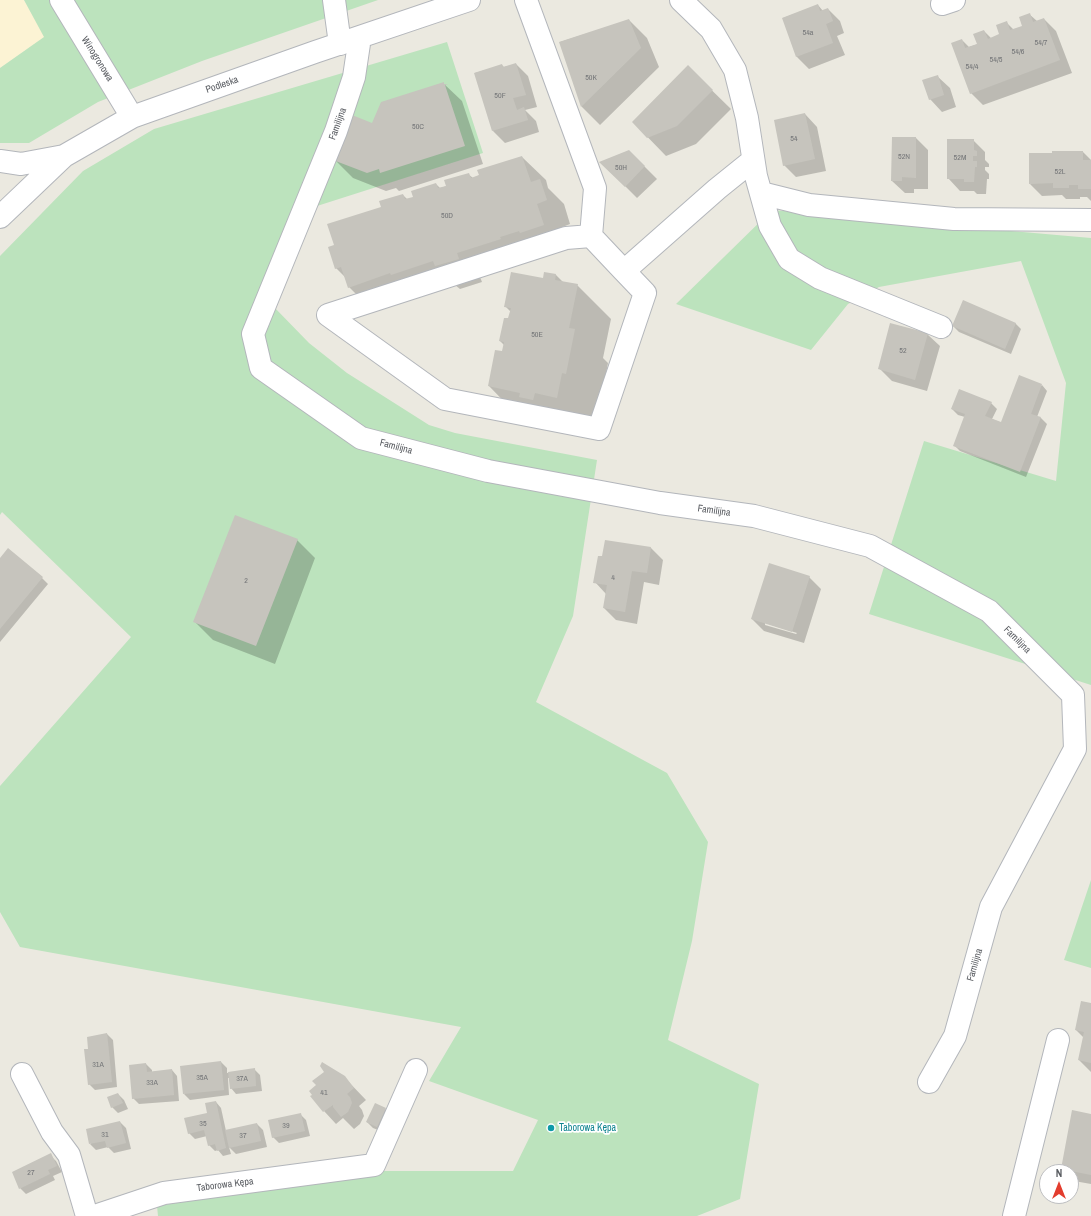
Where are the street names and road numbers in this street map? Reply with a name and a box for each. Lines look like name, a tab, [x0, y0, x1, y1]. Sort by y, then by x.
street label: Winogronowa	[79, 34, 115, 84]
street label: Podleska	[204, 74, 240, 96]
street label: Familijna	[327, 106, 349, 142]
street label: Familijna	[378, 437, 414, 457]
street label: Familijna	[697, 503, 731, 519]
street label: Familijna	[1001, 624, 1033, 656]
street label: Familijna	[965, 947, 985, 983]
street label: Taborowa Kępa	[196, 1176, 254, 1194]

